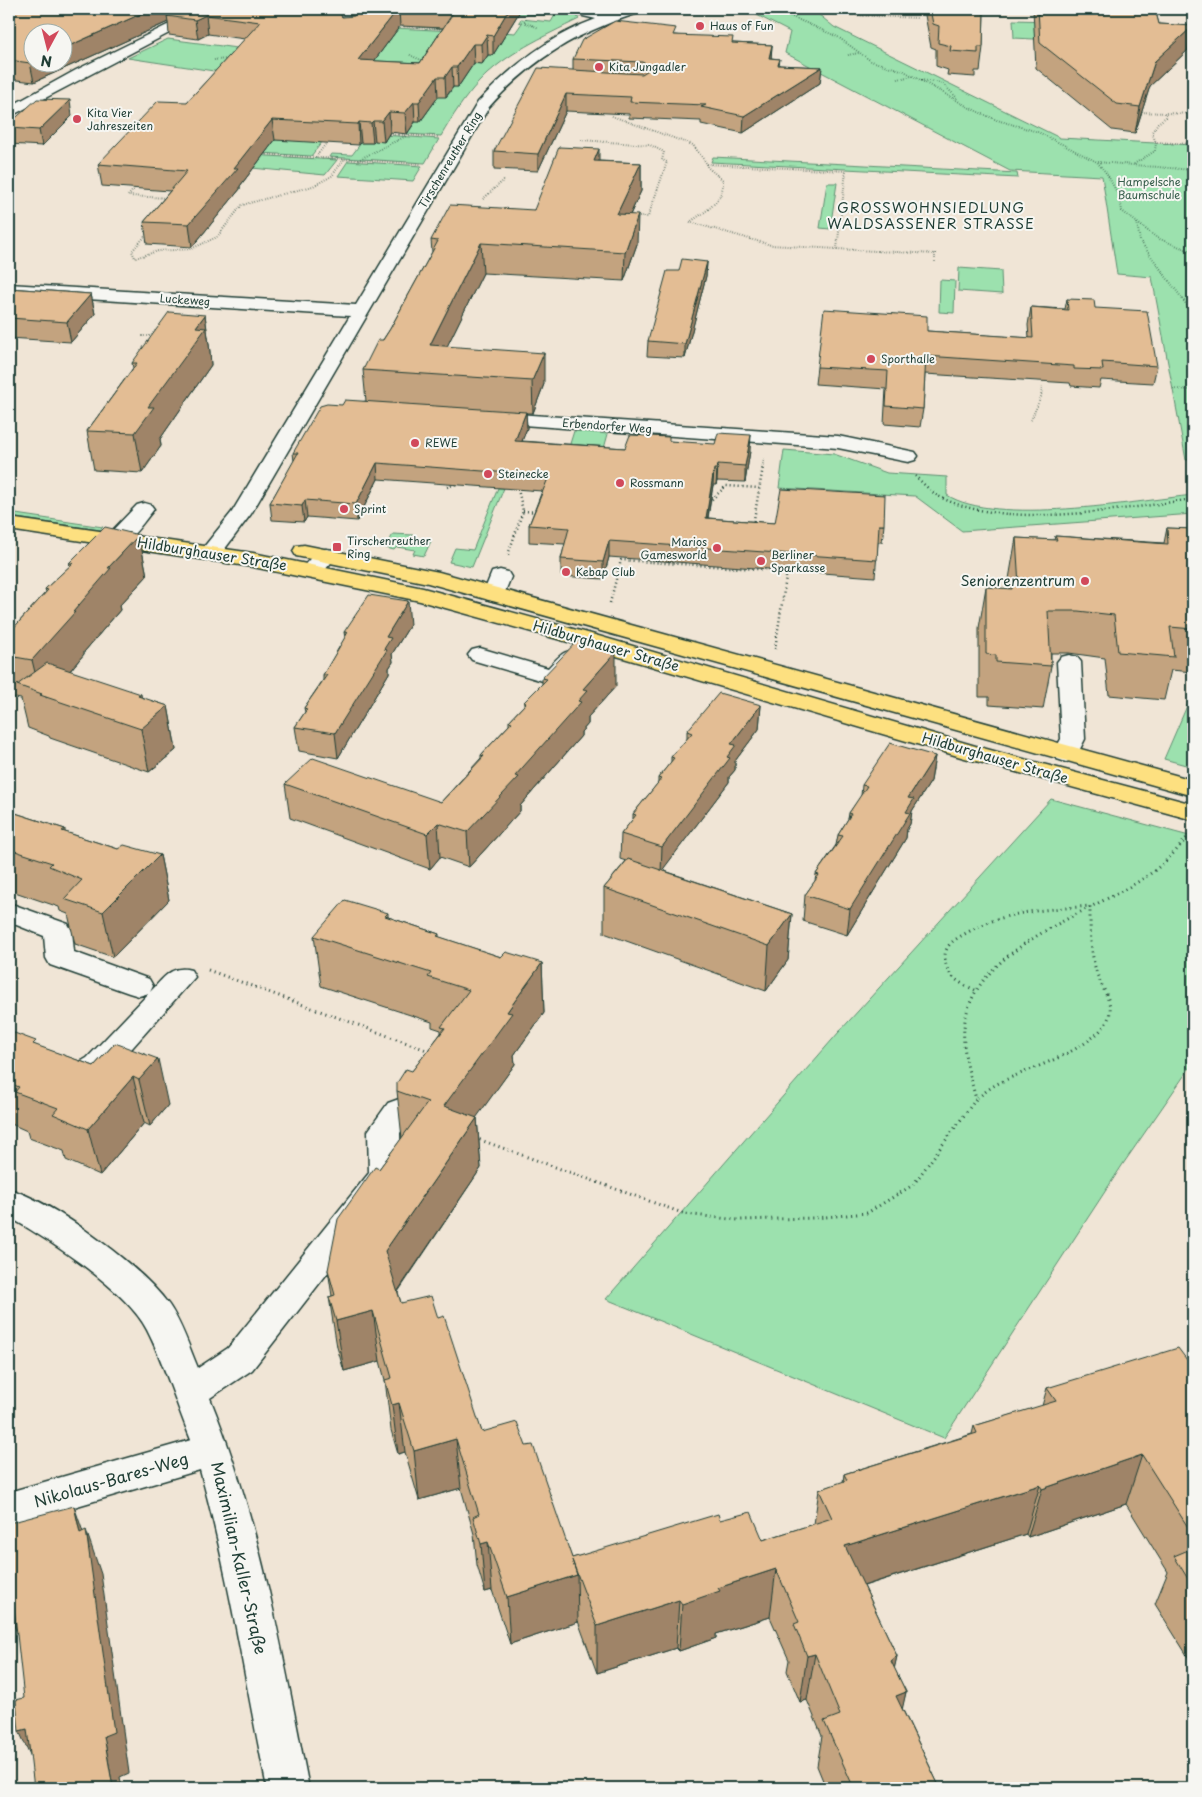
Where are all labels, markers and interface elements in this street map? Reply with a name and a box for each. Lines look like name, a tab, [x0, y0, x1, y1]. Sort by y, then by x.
place label: Haus of Fun	[710, 17, 774, 34]
marker: Haus of Fun	[694, 20, 706, 32]
north arrow	[22, 22, 72, 72]
text: N	[40, 50, 53, 72]
place label: Kita Jungadler	[609, 58, 687, 75]
marker: Kita Jungadler	[593, 61, 605, 73]
place label: Kita Vier Jahreszeiten	[87, 104, 153, 134]
street label: Tirschenreuther Ring	[414, 108, 485, 211]
marker: Kita Vier Jahreszeiten	[71, 113, 83, 125]
park label: Hampelsche Baumschule	[1117, 173, 1181, 203]
district label: GROSSWOHNSIEDLUNG WALDSASSENER STRASSE	[827, 197, 1035, 234]
street label: Luckeweg	[159, 289, 211, 310]
place label: Sporthalle	[881, 350, 935, 367]
marker: Sporthalle	[865, 353, 877, 365]
street label: Erbendorfer Weg	[562, 414, 652, 437]
place label: REWE	[425, 434, 458, 451]
marker: REWE	[409, 437, 421, 449]
place label: Steinecke	[498, 465, 549, 482]
marker: Steinecke	[482, 468, 494, 480]
place label: Rossmann	[630, 474, 684, 491]
marker: Rossmann	[614, 477, 626, 489]
place label: Sprint	[354, 500, 387, 517]
marker: Sprint	[338, 503, 350, 515]
street label: Hildburghauser Straße	[136, 531, 288, 576]
place label: Tirschenreuther Ring	[347, 532, 431, 562]
place label: Marios Gamesworld	[641, 533, 707, 563]
marker: Tirschenreuther Ring	[331, 541, 343, 553]
marker: Marios Gamesworld	[711, 542, 723, 554]
place label: Berliner Sparkasse	[771, 546, 825, 576]
marker: Berliner Sparkasse	[755, 555, 767, 567]
place label: Kebap Club	[576, 563, 635, 580]
marker: Kebap Club	[560, 566, 572, 578]
place label: Seniorenzentrum	[960, 570, 1075, 591]
marker: Seniorenzentrum	[1079, 575, 1091, 587]
street label: Hildburghauser Straße	[531, 615, 682, 676]
street label: Hildburghauser Straße	[920, 727, 1071, 788]
street label: Nikolaus-Bares-Weg	[31, 1446, 191, 1513]
street label: Maximilian-Kaller-Straße	[206, 1459, 274, 1657]

